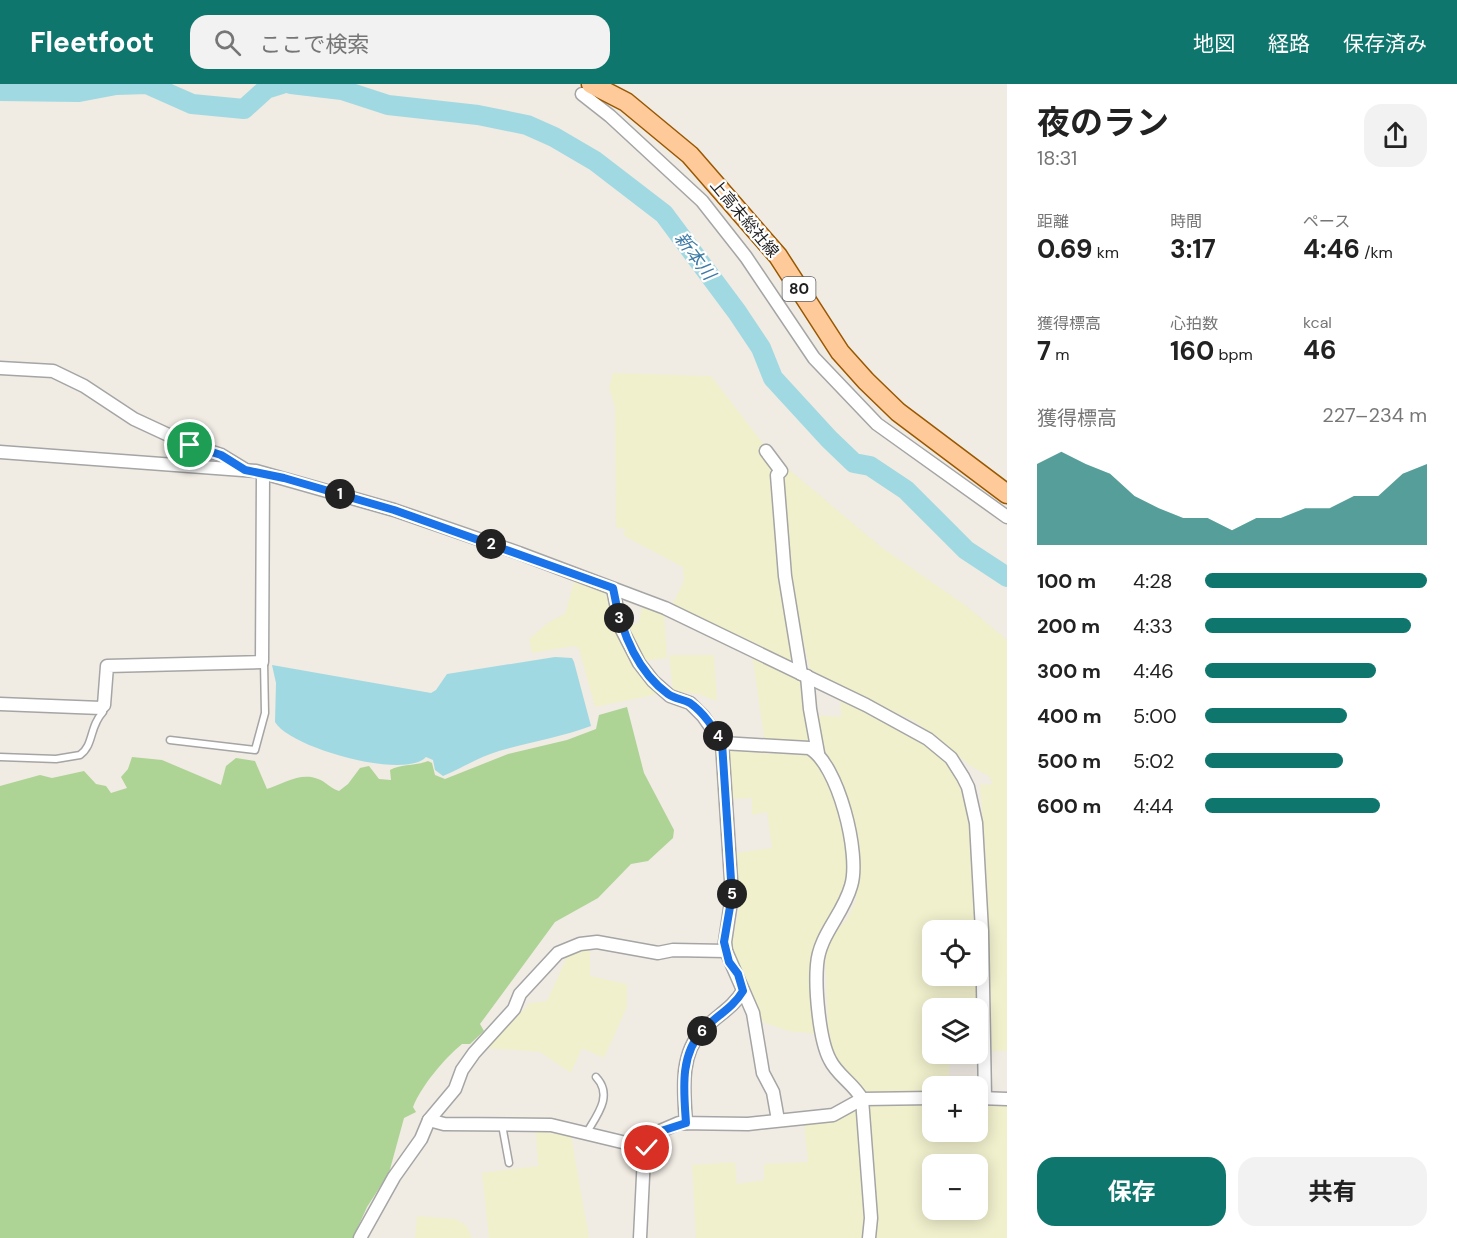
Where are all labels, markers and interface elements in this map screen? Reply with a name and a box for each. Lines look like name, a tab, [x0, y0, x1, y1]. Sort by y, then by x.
search box	[190, 15, 610, 69]
text: Fleetfoot	[30, 24, 154, 61]
icon: search	[211, 26, 244, 59]
text: ここで検索	[259, 30, 369, 59]
text: 地図	[1193, 30, 1235, 58]
text: 経路	[1268, 30, 1310, 58]
text: 保存済み	[1343, 30, 1427, 58]
text: 夜のラン	[1037, 101, 1169, 144]
button: share	[1364, 104, 1427, 167]
text: 18:31	[1037, 145, 1077, 171]
street label: 上高末総社線	[706, 175, 784, 262]
text: 距離	[1037, 211, 1069, 232]
text: 時間	[1170, 211, 1202, 232]
text: ペース	[1303, 211, 1350, 232]
water label: 新本川	[669, 227, 722, 286]
text: 0.69	[1037, 232, 1093, 266]
text: 3:17	[1170, 232, 1216, 266]
text: 4:46	[1303, 232, 1360, 266]
text: km	[1093, 242, 1119, 263]
text: /km	[1360, 242, 1393, 263]
road number: 80	[782, 277, 816, 301]
text: kcal	[1303, 312, 1332, 333]
text: 獲得標高	[1037, 313, 1101, 334]
text: 心拍数	[1170, 313, 1218, 334]
text: 46	[1303, 333, 1336, 367]
text: 7	[1037, 334, 1051, 368]
text: 160	[1170, 334, 1214, 368]
text: m	[1051, 344, 1069, 365]
text: bpm	[1214, 344, 1253, 365]
text: 227–234 m	[1322, 402, 1427, 428]
text: 獲得標高	[1037, 405, 1117, 431]
pin	[164, 419, 215, 470]
icon: arrive	[173, 428, 206, 461]
pin: 1	[325, 479, 355, 509]
text: 1	[337, 483, 343, 504]
pin: 2	[476, 529, 506, 559]
text: 2	[486, 533, 496, 554]
text: 100 m	[1037, 568, 1096, 594]
text: 4:28	[1133, 568, 1173, 594]
pin: 3	[604, 603, 634, 633]
text: 3	[614, 607, 624, 628]
text: 200 m	[1037, 613, 1100, 639]
text: 4:33	[1133, 613, 1173, 639]
text: 300 m	[1037, 658, 1101, 684]
text: 4:46	[1133, 658, 1174, 684]
text: 400 m	[1037, 703, 1102, 729]
text: 5:00	[1133, 703, 1177, 729]
pin: 4	[703, 721, 733, 751]
text: 4	[713, 725, 723, 746]
text: 500 m	[1037, 748, 1101, 774]
text: 5:02	[1133, 748, 1174, 774]
text: 600 m	[1037, 793, 1101, 819]
text: 4:44	[1133, 793, 1173, 819]
pin: 5	[717, 879, 747, 909]
text: 5	[727, 883, 737, 904]
map controls	[922, 920, 988, 1220]
button: locate	[922, 920, 988, 986]
button: layers	[922, 998, 988, 1064]
pin: 6	[687, 1016, 717, 1046]
text: 6	[697, 1020, 707, 1041]
button: +	[922, 1076, 988, 1142]
pin	[621, 1122, 672, 1173]
icon: check	[630, 1131, 663, 1164]
button: −	[922, 1154, 988, 1220]
button: 保存	[1037, 1157, 1226, 1226]
button: 共有	[1238, 1157, 1427, 1226]

